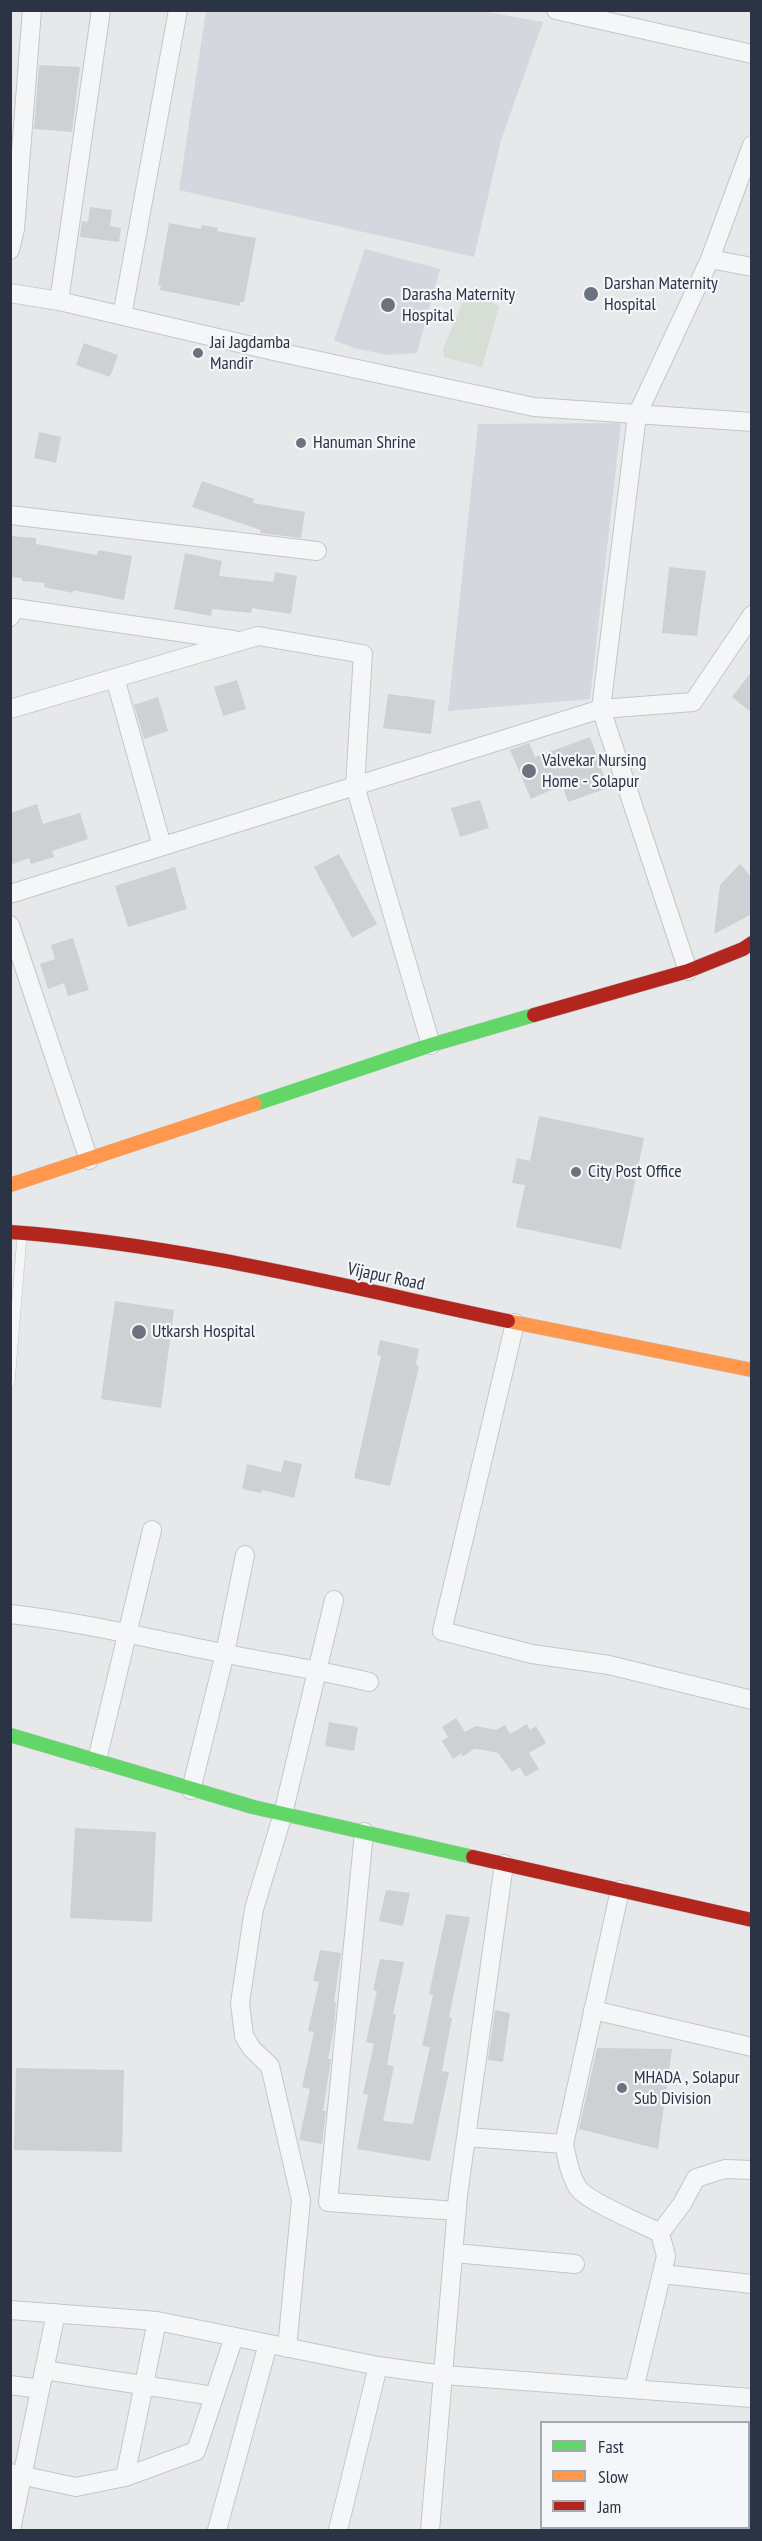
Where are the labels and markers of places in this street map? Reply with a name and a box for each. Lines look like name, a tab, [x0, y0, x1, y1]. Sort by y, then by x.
place label: Darshan Maternity Hospital	[604, 273, 718, 316]
place label: Darasha Maternity Hospital	[402, 284, 515, 326]
marker: Darshan Maternity Hospital	[582, 285, 600, 303]
marker: Darasha Maternity Hospital	[379, 296, 397, 314]
place label: Jai Jagdamba Mandir	[210, 332, 290, 374]
marker: Jai Jagdamba Mandir	[191, 346, 205, 360]
place label: Hanuman Shrine	[313, 432, 416, 454]
marker: Hanuman Shrine	[294, 436, 308, 450]
place label: Valvekar Nursing Home - Solapur	[542, 750, 646, 792]
marker: Valvekar Nursing Home - Solapur	[520, 762, 538, 780]
place label: City Post Office	[588, 1161, 682, 1183]
marker: City Post Office	[569, 1165, 583, 1179]
place label: Utkarsh Hospital	[152, 1321, 255, 1343]
marker: Utkarsh Hospital	[130, 1323, 148, 1341]
place label: MHADA , Solapur Sub Division	[634, 2067, 740, 2110]
marker: MHADA , Solapur Sub Division	[615, 2081, 629, 2095]

